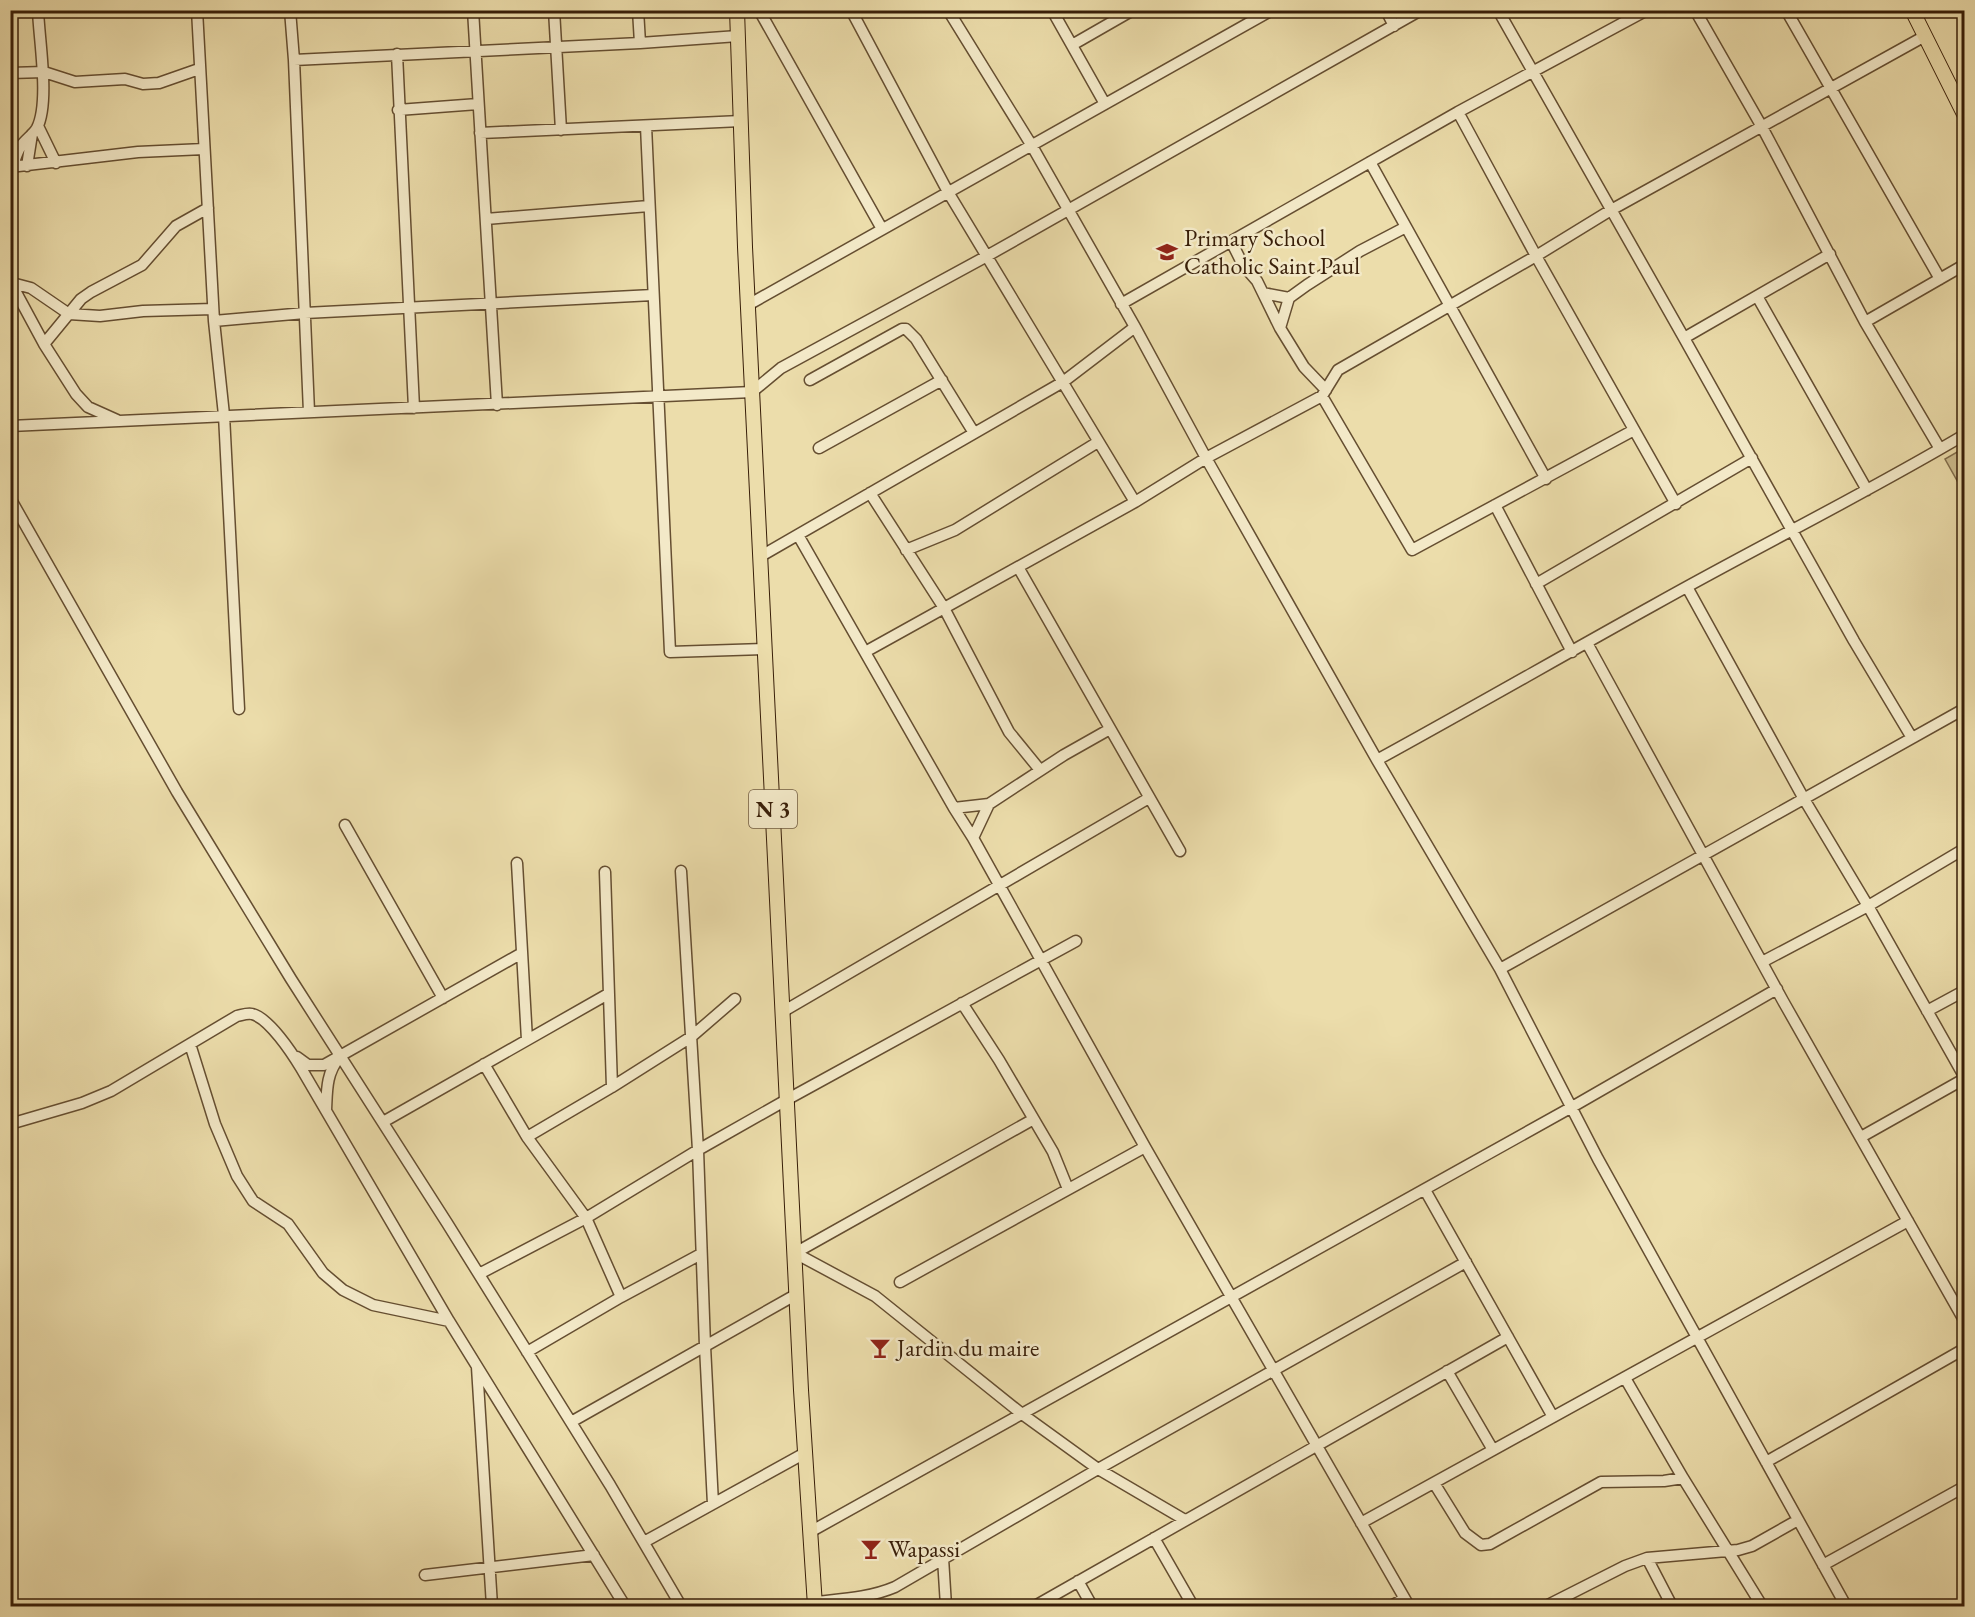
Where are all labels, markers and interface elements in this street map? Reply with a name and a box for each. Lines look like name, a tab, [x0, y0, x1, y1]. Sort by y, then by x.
place label: Primary School Catholic Saint Paul	[1184, 222, 1360, 281]
school or university icon: Primary School Catholic Saint Paul	[1155, 240, 1179, 264]
road number: N 3	[749, 790, 797, 828]
place label: Jardin du maire	[895, 1332, 1039, 1363]
bar icon: Jardin du maire	[868, 1336, 892, 1360]
place label: Wapassi	[888, 1533, 960, 1564]
bar icon: Wapassi	[859, 1537, 883, 1561]

